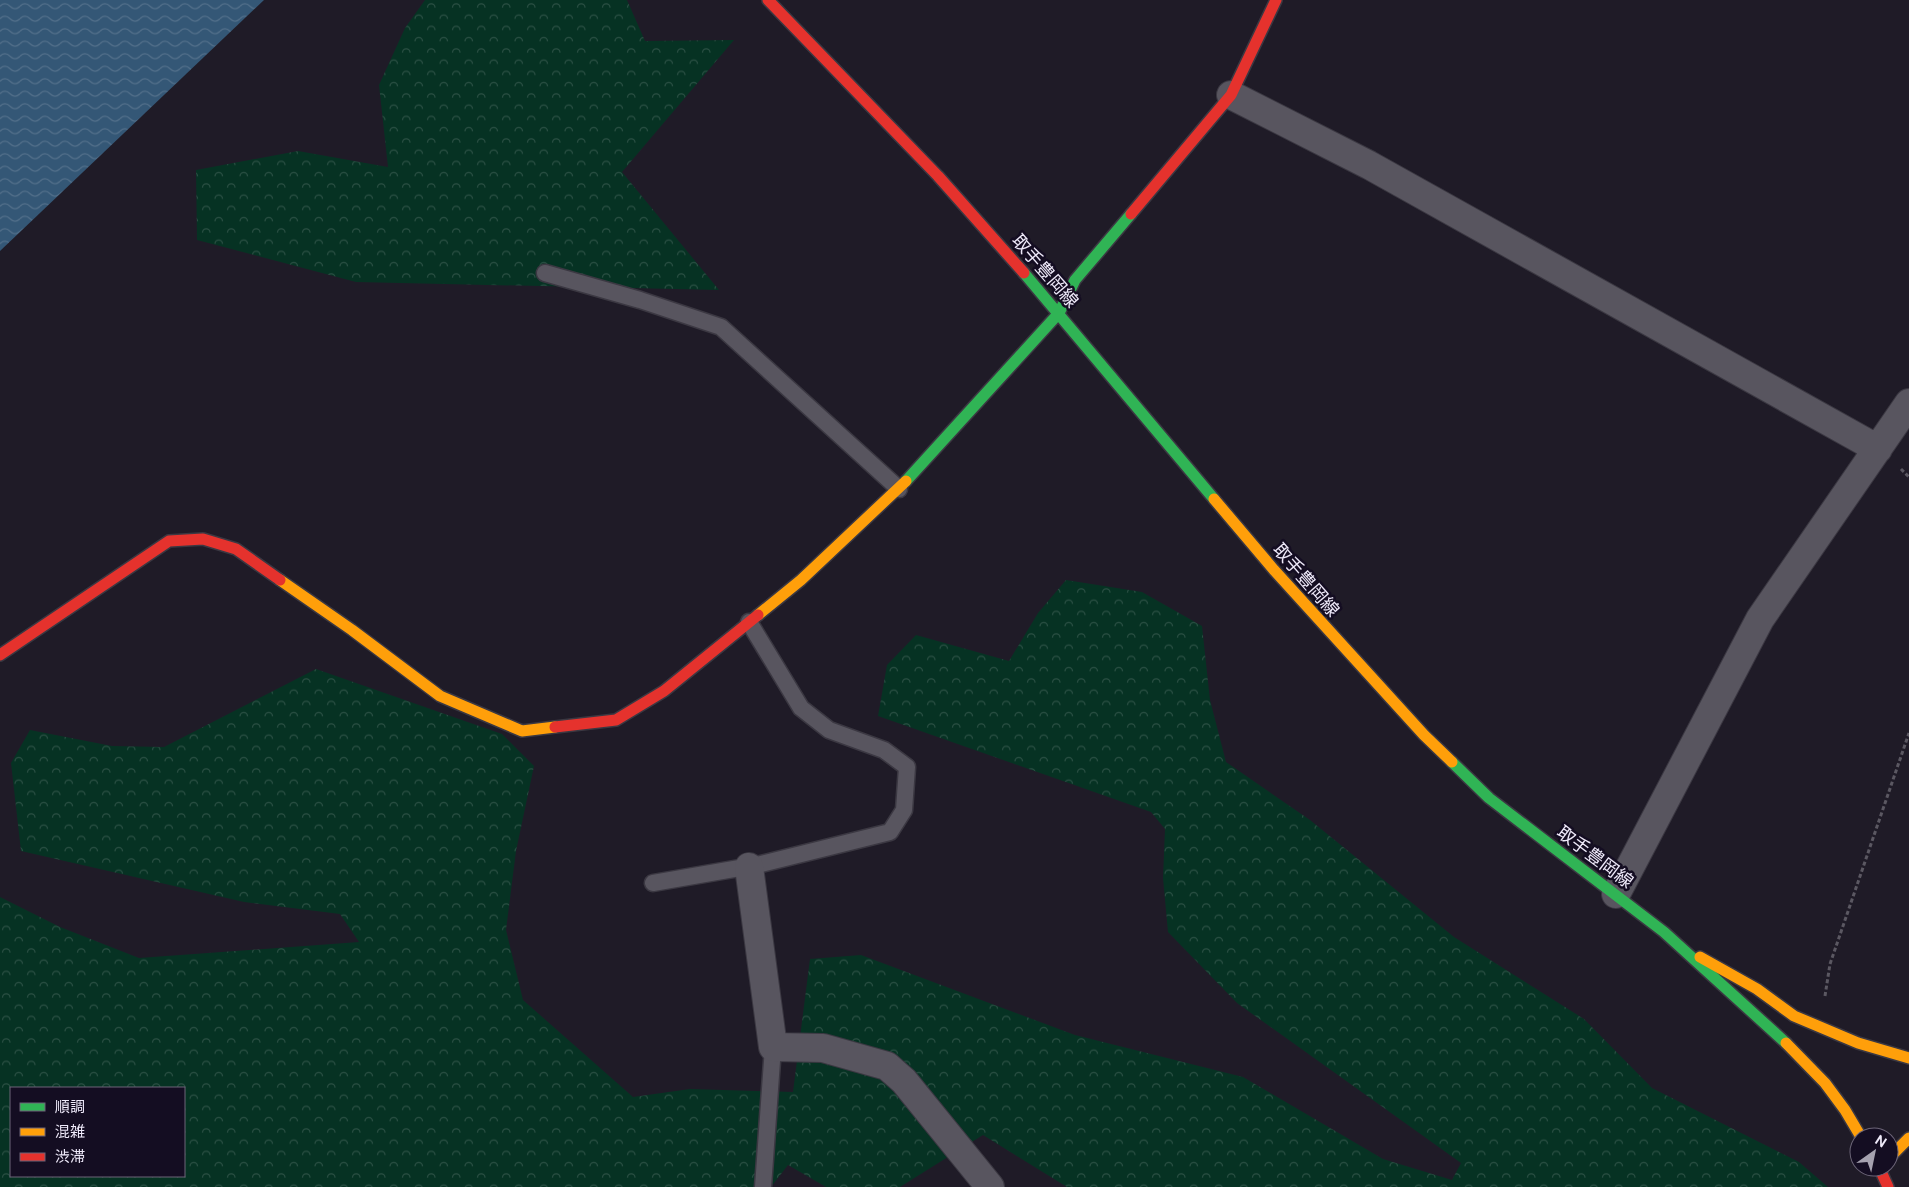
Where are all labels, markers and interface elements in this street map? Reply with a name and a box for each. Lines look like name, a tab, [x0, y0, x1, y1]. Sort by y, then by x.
street label: 取手豊岡線	[1006, 229, 1084, 313]
street label: 取手豊岡線	[1267, 538, 1345, 622]
street label: 取手豊岡線	[1552, 820, 1638, 894]
legend	[10, 1087, 185, 1177]
text: 順調	[55, 1097, 85, 1117]
text: 混雑	[55, 1122, 85, 1142]
north arrow	[1849, 1127, 1899, 1177]
text: N	[1872, 1131, 1890, 1151]
text: 渋滞	[55, 1147, 85, 1167]

